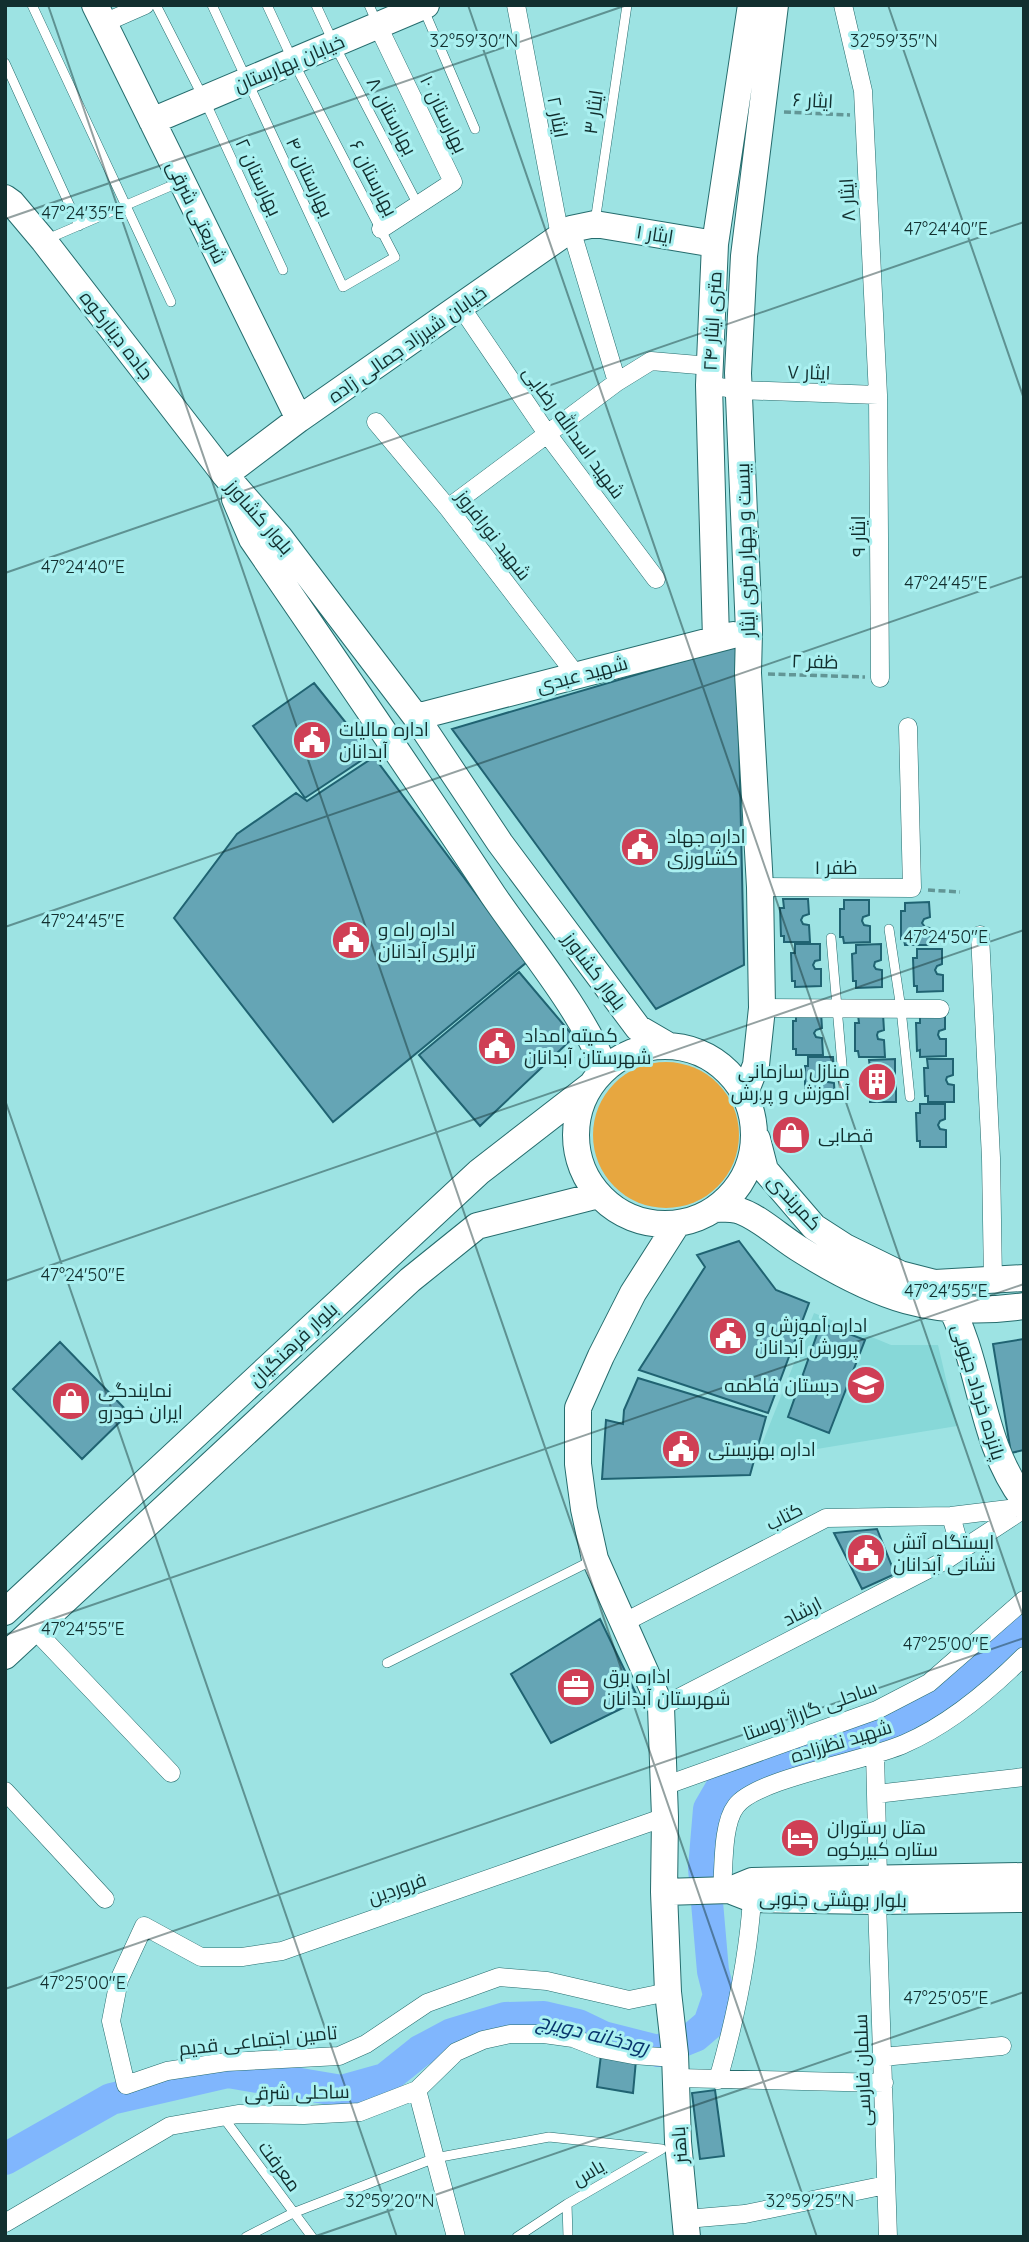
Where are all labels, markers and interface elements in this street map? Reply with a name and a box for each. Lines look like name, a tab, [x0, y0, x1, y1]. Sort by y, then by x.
street label: خیابان بهارستان	[230, 29, 348, 97]
text: 32°59'30"N	[430, 29, 518, 52]
text: 32°59'35"N	[850, 29, 938, 52]
street label: بهارستان ۱۰	[415, 71, 473, 157]
street label: بهارستان ۸	[361, 73, 423, 159]
street label: ایثار ۶	[792, 87, 834, 113]
street label: ایثار ۳	[578, 88, 608, 136]
street label: ایثار ۲	[542, 94, 574, 140]
street label: بهارستان ۴	[281, 133, 339, 221]
street label: بهارستان ۲	[231, 134, 287, 220]
street label: بهارستان ۶	[345, 136, 403, 220]
street label: شریعتی شرقی	[162, 157, 232, 267]
street label: ایثار ۸	[834, 178, 860, 222]
text: 47°24'35"E	[41, 201, 125, 224]
text: 47°24'40"E	[904, 217, 988, 240]
street label: ایثار ۱	[635, 219, 675, 249]
street label: ۲۴ متری ایثار	[697, 270, 727, 372]
street label: خیابان شیرزاد جمالی زاده	[323, 280, 491, 408]
street label: جاده دینارکوه	[75, 286, 159, 384]
street label: ایثار ۷	[787, 359, 831, 385]
street label: شهید اسدالله رضایی	[518, 361, 630, 503]
street label: بیست و چهار متری ایثار	[730, 462, 761, 638]
street label: بلوار کشاورز	[220, 474, 299, 559]
street label: شهید نورافروز	[451, 484, 537, 585]
street label: ایثار ۹	[846, 515, 870, 557]
text: 47°24'40"E	[41, 555, 125, 578]
text: 47°24'45"E	[904, 571, 988, 594]
street label: ظفر ۲	[791, 648, 839, 674]
street label: شهید عبدی	[534, 650, 630, 698]
place label: اداره مالیات آبدانان	[339, 717, 429, 763]
public building icon: اداره مالیات آبدانان	[291, 719, 333, 761]
place label: اداره جهاد کشاورزی	[667, 824, 746, 870]
public building icon: اداره جهاد کشاورزی	[619, 826, 661, 868]
street label: ظفر ۱	[814, 855, 858, 879]
text: 47°24'45"E	[41, 909, 125, 932]
place label: اداره راه و ترابری آبدانان	[378, 917, 476, 963]
public building icon: اداره راه و ترابری آبدانان	[330, 919, 372, 961]
text: 47°24'50"E	[904, 925, 988, 948]
street label: بلوار کشاورز	[557, 926, 632, 1015]
place label: کمیته امداد شهرستان آبدانان	[524, 1023, 652, 1069]
public building icon: کمیته امداد شهرستان آبدانان	[476, 1025, 518, 1067]
place label: منازل سازمانی آموزش و پر.رش	[731, 1059, 850, 1106]
building icon: منازل سازمانی آموزش و پر.رش	[856, 1061, 898, 1103]
shop icon: قصابی	[770, 1114, 812, 1156]
place label: قصابی	[818, 1123, 873, 1147]
street label: کمربندی	[763, 1169, 827, 1235]
text: 47°24'50"E	[41, 1263, 125, 1286]
text: 47°24'55"E	[904, 1279, 988, 1302]
street label: بلوار فرهنگیان	[244, 1297, 342, 1391]
place label: اداره آموزش و پرورش آبدانان	[755, 1313, 868, 1360]
public building icon: اداره آموزش و پرورش آبدانان	[707, 1315, 749, 1357]
street label: پانزده خرداد جنوبی	[946, 1321, 1011, 1463]
school or university icon: دبستان فاطمه	[845, 1364, 887, 1406]
place label: دبستان فاطمه	[724, 1373, 839, 1397]
place label: نمایندگی ایران خودرو	[98, 1378, 183, 1424]
shop icon: نمایندگی ایران خودرو	[50, 1380, 92, 1422]
public building icon: اداره بهزیستی	[660, 1428, 702, 1470]
place label: اداره بهزیستی	[708, 1437, 816, 1461]
street label: کتاب	[762, 1497, 806, 1535]
place label: ایستگاه آتش نشانی آبدانان	[893, 1530, 996, 1576]
public building icon: ایستگاه آتش نشانی آبدانان	[845, 1532, 887, 1574]
street label: ارشاد	[778, 1591, 826, 1631]
text: 47°24'55"E	[41, 1617, 125, 1640]
text: 47°25'00"E	[903, 1632, 989, 1655]
place label: اداره برق شهرستان آبدانان	[603, 1664, 731, 1710]
office icon: اداره برق شهرستان آبدانان	[555, 1666, 597, 1708]
street label: ساحلی گاراژ روستا	[740, 1675, 880, 1745]
street label: شهید نظرزاده	[787, 1714, 895, 1768]
place label: هتل رستوران ستاره کبیرکوه	[827, 1815, 938, 1861]
hotel icon: هتل رستوران ستاره کبیرکوه	[779, 1817, 821, 1859]
street label: فروردین	[365, 1867, 429, 1909]
street label: بلوار بهشتی جنوبی	[759, 1886, 907, 1912]
text: 47°25'00"E	[40, 1971, 126, 1994]
text: 47°25'05"E	[903, 1986, 989, 2009]
water label: رودخانه دویرج	[533, 2006, 653, 2062]
street label: سلمان فارسی	[848, 2013, 876, 2127]
street label: تامین اجتماعی قدیم	[178, 2020, 339, 2062]
street label: ساحلی شرقی	[244, 2079, 350, 2105]
street label: باهنر	[666, 2126, 692, 2165]
street label: معرفت	[254, 2136, 306, 2196]
street label: یاس	[567, 2153, 609, 2191]
text: 32°59'20"N	[345, 2189, 435, 2212]
text: 32°59'25"N	[766, 2189, 854, 2212]

